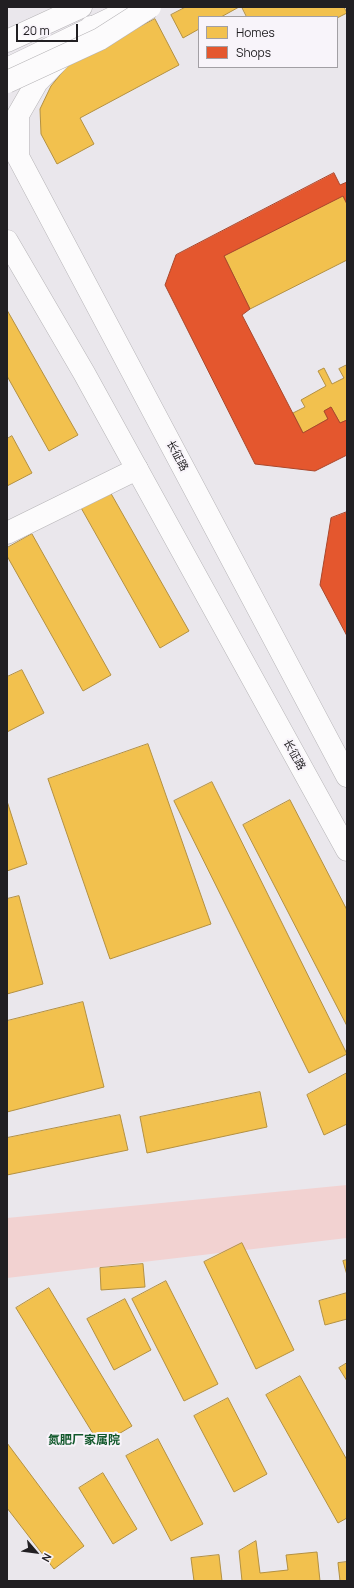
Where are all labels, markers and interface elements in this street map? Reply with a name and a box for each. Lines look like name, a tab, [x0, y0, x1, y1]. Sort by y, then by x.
scale bar	[18, 16, 80, 42]
legend	[198, 16, 338, 68]
text: 20 m	[23, 22, 50, 39]
text: Homes	[236, 24, 275, 41]
text: Shops	[236, 44, 271, 61]
street label: 长征路	[163, 438, 191, 474]
street label: 长征路	[280, 737, 308, 773]
district label: 氮肥厂家属院	[48, 1434, 120, 1448]
north arrow	[16, 1532, 56, 1572]
text: N	[39, 1551, 56, 1565]

